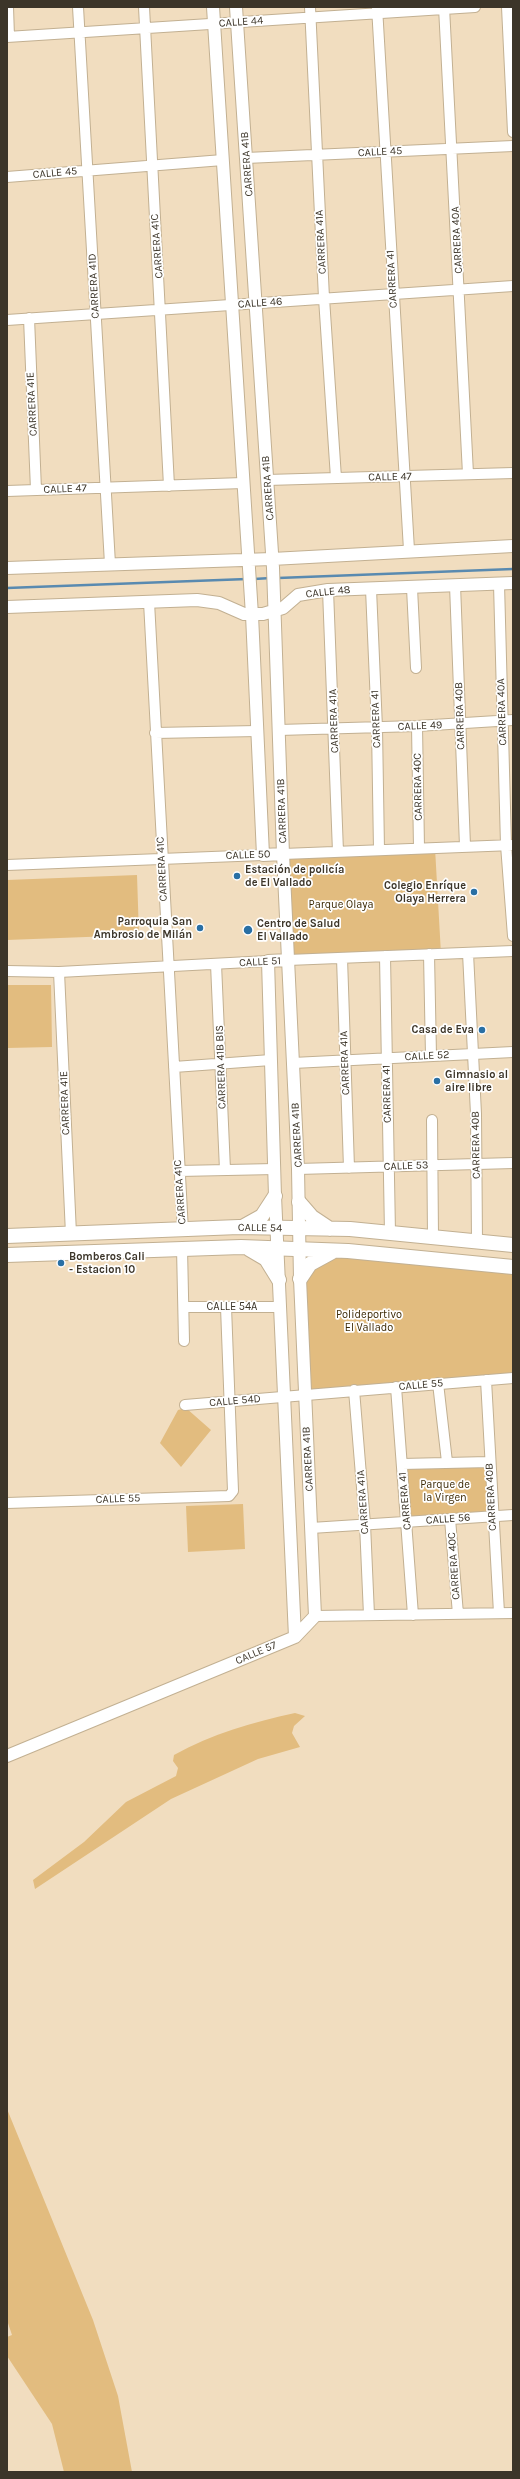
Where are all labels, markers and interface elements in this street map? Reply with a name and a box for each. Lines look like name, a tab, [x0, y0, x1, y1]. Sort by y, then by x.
street label: CALLE 44	[218, 14, 264, 30]
street label: CARRERA 41B	[238, 131, 256, 197]
street label: CALLE 45	[357, 144, 403, 160]
street label: CALLE 45	[32, 164, 78, 182]
street label: CARRERA 40A	[449, 206, 465, 274]
street label: CARRERA 41A	[313, 209, 329, 275]
street label: CARRERA 41C	[148, 213, 166, 279]
street label: CARRERA 41	[384, 250, 400, 308]
street label: CARRERA 41D	[86, 253, 102, 319]
street label: CALLE 46	[237, 295, 283, 311]
street label: CARRERA 41E	[24, 372, 40, 436]
street label: CARRERA 41B	[259, 455, 277, 521]
street label: CALLE 47	[368, 470, 412, 484]
street label: CALLE 47	[43, 482, 87, 496]
street label: CALLE 48	[305, 583, 351, 601]
street label: CARRERA 40A	[494, 678, 510, 746]
street label: CARRERA 40B	[452, 682, 468, 750]
street label: CARRERA 41A	[326, 689, 342, 753]
street label: CARRERA 41	[368, 690, 384, 748]
street label: CALLE 49	[397, 719, 443, 733]
street label: CARRERA 40C	[411, 753, 425, 821]
street label: CARRERA 41B	[274, 778, 290, 844]
street label: CARRERA 41C	[154, 836, 170, 902]
street label: CALLE 50	[225, 848, 271, 862]
place label: Estación de policía de El Vallado	[245, 863, 344, 889]
marker: Estación de policía de El Vallado	[232, 871, 242, 881]
place label: Colegio Enríque Olaya Herrera	[384, 879, 466, 905]
marker: Colegio Enríque Olaya Herrera	[469, 887, 479, 897]
park label: Parque Olaya	[309, 898, 373, 912]
place label: Parroquia San Ambrosio de Milán	[94, 915, 192, 941]
place label: Centro de Salud El Vallado	[257, 917, 340, 943]
marker: Parroquia San Ambrosio de Milán	[195, 923, 205, 933]
marker: Centro de Salud El Vallado	[242, 924, 254, 936]
street label: CALLE 51	[239, 954, 281, 970]
place label: Casa de Eva	[412, 1023, 474, 1037]
street label: CARRERA 41B BIS	[213, 1025, 229, 1109]
marker: Casa de Eva	[477, 1025, 487, 1035]
street label: CARRERA 41A	[337, 1031, 353, 1095]
street label: CALLE 52	[404, 1048, 450, 1064]
street label: CARRERA 41	[380, 1065, 394, 1123]
place label: Gimnasio al aire libre	[445, 1068, 508, 1094]
street label: CARRERA 41E	[57, 1071, 73, 1135]
marker: Gimnasio al aire libre	[432, 1076, 442, 1086]
street label: CARRERA 41B	[289, 1102, 305, 1168]
street label: CARRERA 40B	[469, 1111, 483, 1179]
street label: CARRERA 41C	[171, 1159, 189, 1225]
street label: CALLE 53	[383, 1159, 429, 1173]
street label: CALLE 54	[238, 1221, 282, 1235]
place label: Bomberos Cali - Estacion 10	[69, 1250, 145, 1276]
marker: Bomberos Cali - Estacion 10	[56, 1258, 66, 1268]
street label: CALLE 54A	[207, 1300, 257, 1314]
park label: Polideportivo El Vallado	[336, 1308, 402, 1334]
street label: CALLE 55	[398, 1376, 444, 1394]
street label: CALLE 54D	[209, 1392, 261, 1410]
street label: CARRERA 41B	[300, 1426, 316, 1492]
street label: CARRERA 40B	[483, 1463, 499, 1531]
street label: CARRERA 41A	[354, 1469, 372, 1535]
street label: CARRERA 41	[396, 1471, 414, 1531]
park label: Parque de la Virgen	[420, 1478, 470, 1504]
street label: CALLE 55	[96, 1492, 140, 1506]
street label: CALLE 56	[425, 1511, 471, 1527]
street label: CARRERA 40C	[445, 1532, 463, 1600]
street label: CALLE 57	[233, 1638, 279, 1668]

